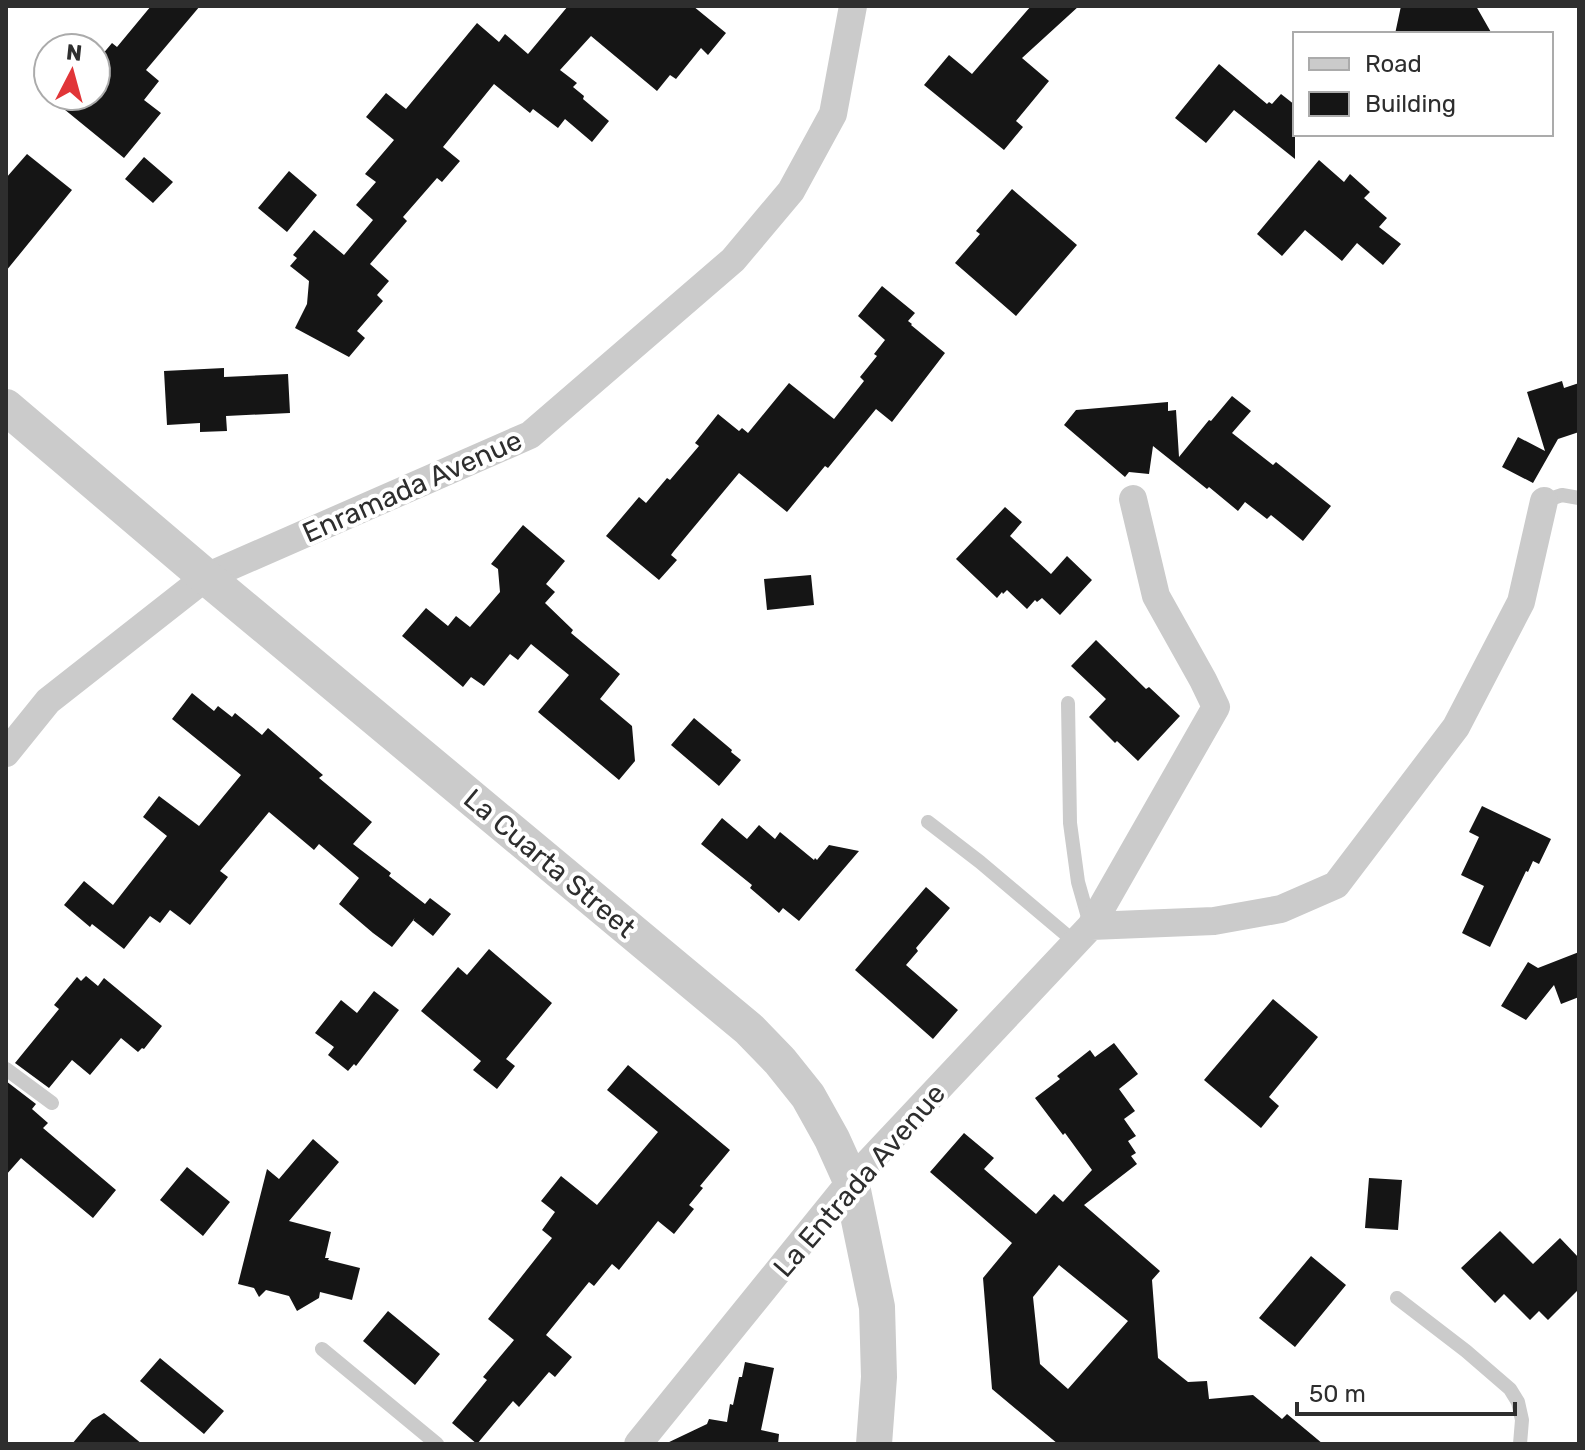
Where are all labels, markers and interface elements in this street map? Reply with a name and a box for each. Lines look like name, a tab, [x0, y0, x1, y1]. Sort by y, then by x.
north arrow	[32, 32, 112, 112]
legend	[1293, 32, 1553, 136]
text: N	[65, 38, 83, 67]
text: Road	[1365, 50, 1422, 78]
text: Building	[1365, 90, 1456, 118]
street label: Enramada Avenue	[297, 423, 527, 550]
street label: La Cuarta Street	[457, 782, 642, 945]
street label: La Entrada Avenue	[767, 1077, 952, 1284]
scale bar	[1297, 1366, 1515, 1416]
text: 50 m	[1309, 1380, 1366, 1408]

